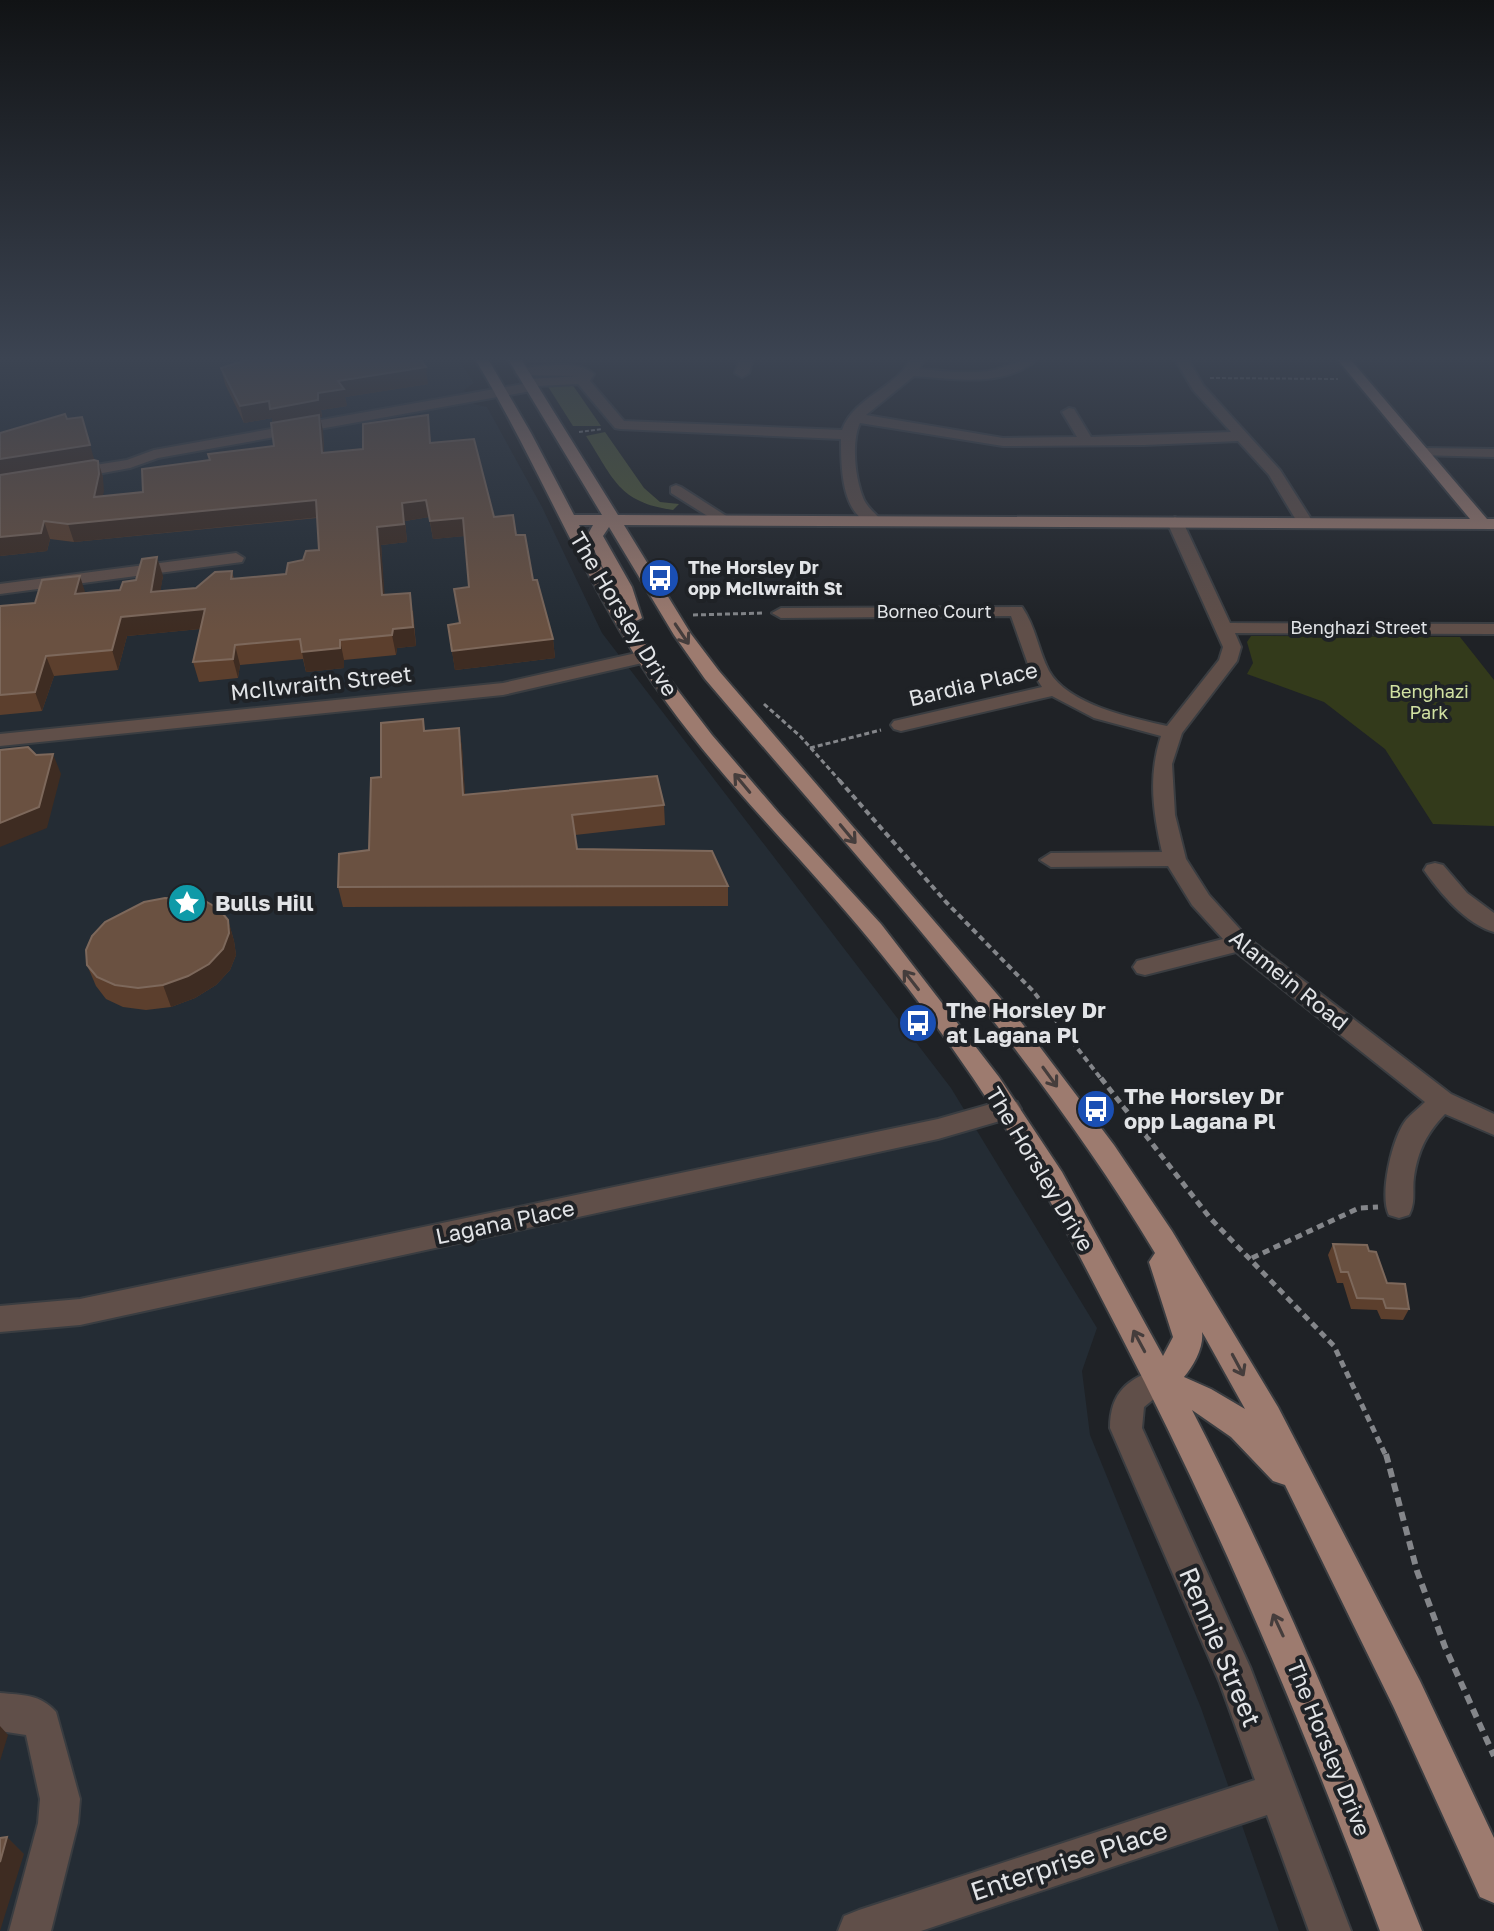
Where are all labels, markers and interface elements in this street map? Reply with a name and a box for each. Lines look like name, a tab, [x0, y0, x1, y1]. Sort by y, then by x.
street label: The Horsley Drive	[565, 527, 684, 701]
place label: The Horsley Dr opp McIlwraith St	[688, 556, 843, 599]
bus stop icon: The Horsley Dr opp McIlwraith St	[639, 557, 681, 599]
street label: Borneo Court	[876, 600, 992, 622]
street label: Benghazi Street	[1290, 616, 1428, 638]
one-way arrow	[674, 622, 691, 644]
street label: Bardia Place	[906, 656, 1040, 711]
street label: McIlwraith Street	[229, 660, 413, 705]
park label: Benghazi Park	[1389, 680, 1469, 723]
one-way arrow	[733, 773, 750, 794]
one-way arrow	[839, 824, 857, 844]
place icon: Bulls Hill	[166, 882, 208, 924]
place label: Bulls Hill	[215, 889, 314, 916]
street label: Alamein Road	[1225, 924, 1354, 1036]
one-way arrow	[902, 970, 920, 991]
place label: The Horsley Dr at Lagana Pl	[946, 996, 1106, 1048]
bus stop icon: The Horsley Dr at Lagana Pl	[897, 1002, 939, 1044]
one-way arrow	[1041, 1066, 1058, 1087]
street label: The Horsley Drive	[981, 1082, 1100, 1256]
place label: The Horsley Dr opp Lagana Pl	[1124, 1082, 1284, 1134]
bus stop icon: The Horsley Dr opp Lagana Pl	[1075, 1088, 1117, 1130]
street label: Lagana Place	[433, 1194, 577, 1249]
one-way arrow	[1131, 1330, 1147, 1353]
one-way arrow	[1230, 1353, 1246, 1376]
street label: Rennie Street	[1173, 1563, 1268, 1731]
one-way arrow	[1269, 1613, 1284, 1638]
street label: The Horsley Drive	[1282, 1656, 1377, 1840]
street label: Enterprise Place	[967, 1814, 1171, 1907]

